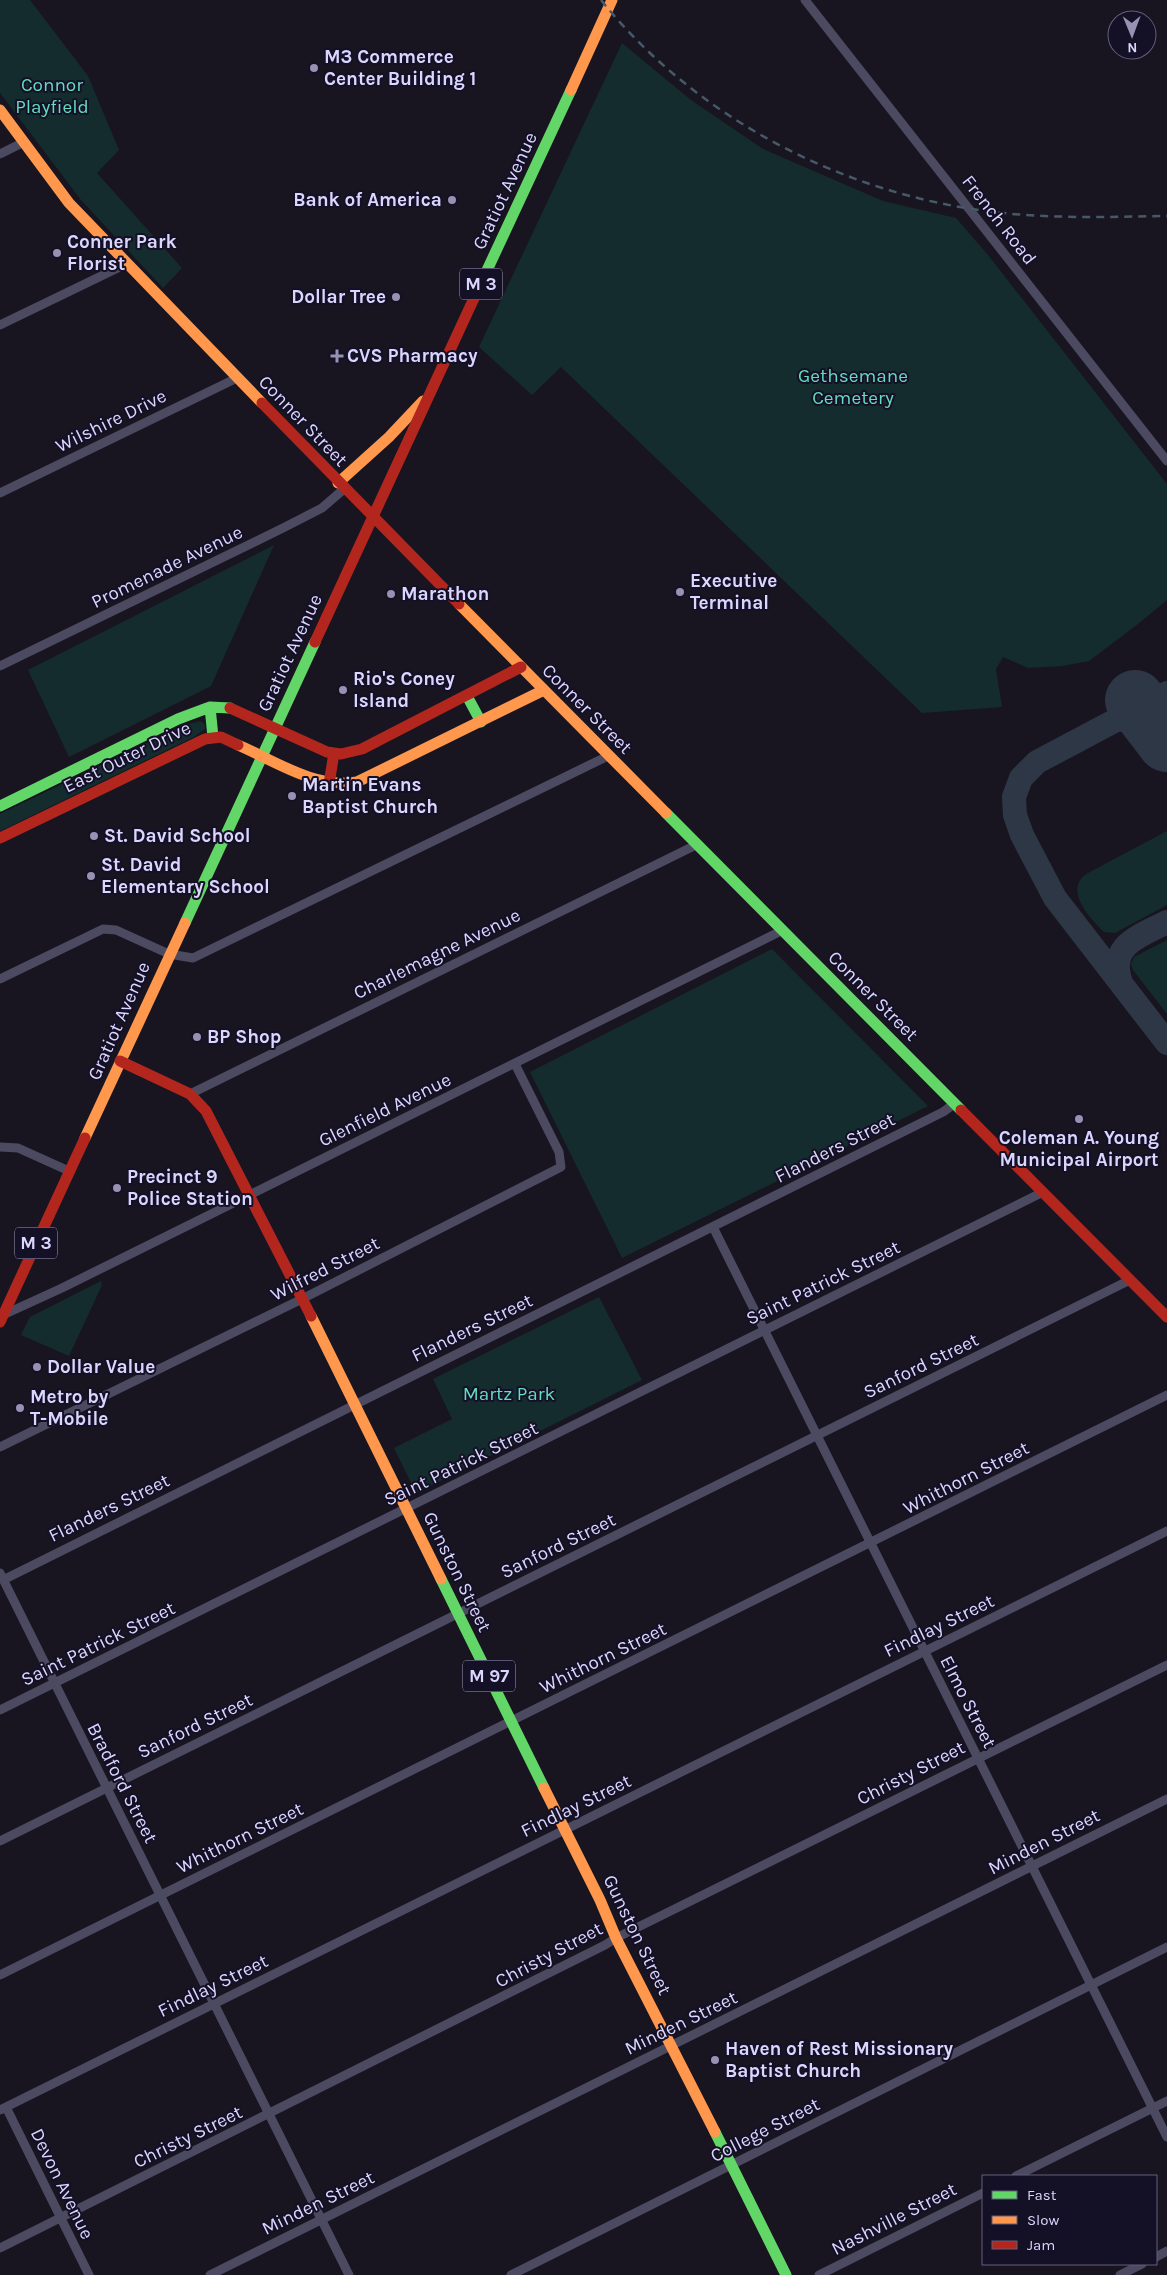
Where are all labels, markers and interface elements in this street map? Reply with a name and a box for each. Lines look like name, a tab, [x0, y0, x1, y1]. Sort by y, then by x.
north arrow	[1107, 10, 1157, 60]
text: N	[1127, 39, 1137, 56]
place label: M3 Commerce Center Building 1	[324, 46, 476, 90]
marker: M3 Commerce Center Building 1	[308, 62, 320, 74]
park label: Connor Playfield	[15, 74, 89, 118]
street label: Gratiot Avenue	[468, 129, 542, 253]
street label: French Road	[957, 171, 1041, 269]
place label: Bank of America	[293, 189, 442, 211]
marker: Bank of America	[446, 194, 458, 206]
place label: Conner Park Florist	[67, 231, 177, 275]
marker: Conner Park Florist	[51, 247, 63, 259]
road number: M 3	[460, 268, 502, 300]
place label: Dollar Tree	[291, 286, 386, 308]
marker: Dollar Tree	[390, 291, 402, 303]
place label: CVS Pharmacy	[347, 345, 478, 367]
marker: CVS Pharmacy	[331, 350, 343, 362]
park label: Gethsemane Cemetery	[798, 365, 908, 409]
street label: Conner Street	[254, 371, 352, 471]
street label: Wilshire Drive	[52, 385, 170, 457]
street label: Promenade Avenue	[88, 521, 246, 613]
place label: Executive Terminal	[690, 570, 777, 614]
place label: Marathon	[401, 583, 489, 605]
marker: Executive Terminal	[674, 586, 686, 598]
marker: Marathon	[385, 588, 397, 600]
street label: Gratiot Avenue	[253, 591, 327, 715]
street label: Conner Street	[537, 659, 637, 759]
place label: Rio's Coney Island	[353, 668, 455, 712]
marker: Rio's Coney Island	[337, 684, 349, 696]
street label: East Outer Drive	[60, 717, 194, 797]
place label: Martin Evans Baptist Church	[302, 774, 438, 818]
marker: Martin Evans Baptist Church	[286, 790, 298, 802]
place label: St. David School	[104, 825, 251, 847]
marker: St. David School	[88, 830, 100, 842]
place label: St. David Elementary School	[101, 854, 270, 898]
marker: St. David Elementary School	[85, 870, 97, 882]
street label: Charlemagne Avenue	[350, 904, 524, 1004]
street label: Conner Street	[823, 946, 923, 1046]
street label: Gratiot Avenue	[83, 959, 155, 1083]
place label: BP Shop	[207, 1026, 281, 1048]
marker: BP Shop	[191, 1031, 203, 1043]
street label: Glenfield Avenue	[315, 1068, 455, 1152]
street label: Flanders Street	[771, 1108, 899, 1188]
marker: Coleman A. Young Municipal Airport	[1073, 1113, 1085, 1125]
place label: Coleman A. Young Municipal Airport	[999, 1127, 1159, 1171]
place label: Precinct 9 Police Station	[127, 1166, 253, 1210]
marker: Precinct 9 Police Station	[111, 1182, 123, 1194]
road number: M 3	[15, 1228, 57, 1258]
street label: Wilfred Street	[267, 1232, 383, 1306]
street label: Saint Patrick Street	[742, 1236, 904, 1330]
street label: Flanders Street	[408, 1289, 536, 1367]
street label: Sanford Street	[860, 1329, 982, 1403]
place label: Dollar Value	[47, 1356, 155, 1378]
marker: Dollar Value	[31, 1361, 43, 1373]
park label: Martz Park	[463, 1383, 556, 1405]
place label: Metro by T-Mobile	[30, 1386, 109, 1430]
marker: Metro by T-Mobile	[14, 1402, 26, 1414]
street label: Saint Patrick Street	[380, 1417, 542, 1511]
street label: Whithorn Street	[899, 1437, 1033, 1519]
street label: Flanders Street	[45, 1469, 173, 1547]
street label: Gunston Street	[418, 1508, 496, 1636]
street label: Sanford Street	[497, 1509, 619, 1583]
street label: Findlay Street	[880, 1590, 998, 1662]
street label: Saint Patrick Street	[17, 1597, 179, 1691]
street label: Whithorn Street	[536, 1618, 670, 1698]
street label: Elmo Street	[935, 1652, 1001, 1752]
road number: M 97	[463, 1660, 515, 1692]
street label: Sanford Street	[134, 1689, 256, 1763]
street label: Bradford Street	[82, 1719, 162, 1847]
street label: Christy Street	[853, 1736, 969, 1810]
street label: Findlay Street	[517, 1770, 635, 1842]
street label: Whithorn Street	[173, 1798, 307, 1878]
street label: Minden Street	[984, 1804, 1104, 1880]
street label: Gunston Street	[598, 1871, 676, 1999]
street label: Christy Street	[492, 1918, 606, 1992]
street label: Findlay Street	[154, 1950, 272, 2022]
street label: Minden Street	[621, 1986, 741, 2060]
place label: Haven of Rest Missionary Baptist Church	[725, 2038, 954, 2082]
marker: Haven of Rest Missionary Baptist Church	[709, 2054, 721, 2066]
street label: College Street	[707, 2093, 823, 2167]
street label: Christy Street	[130, 2101, 246, 2173]
street label: Devon Avenue	[26, 2125, 98, 2243]
street label: Minden Street	[258, 2166, 378, 2240]
legend	[982, 2175, 1157, 2265]
street label: Nashville Street	[828, 2178, 960, 2260]
text: Fast	[1027, 2186, 1057, 2204]
text: Slow	[1027, 2211, 1059, 2229]
text: Jam	[1027, 2236, 1055, 2254]

